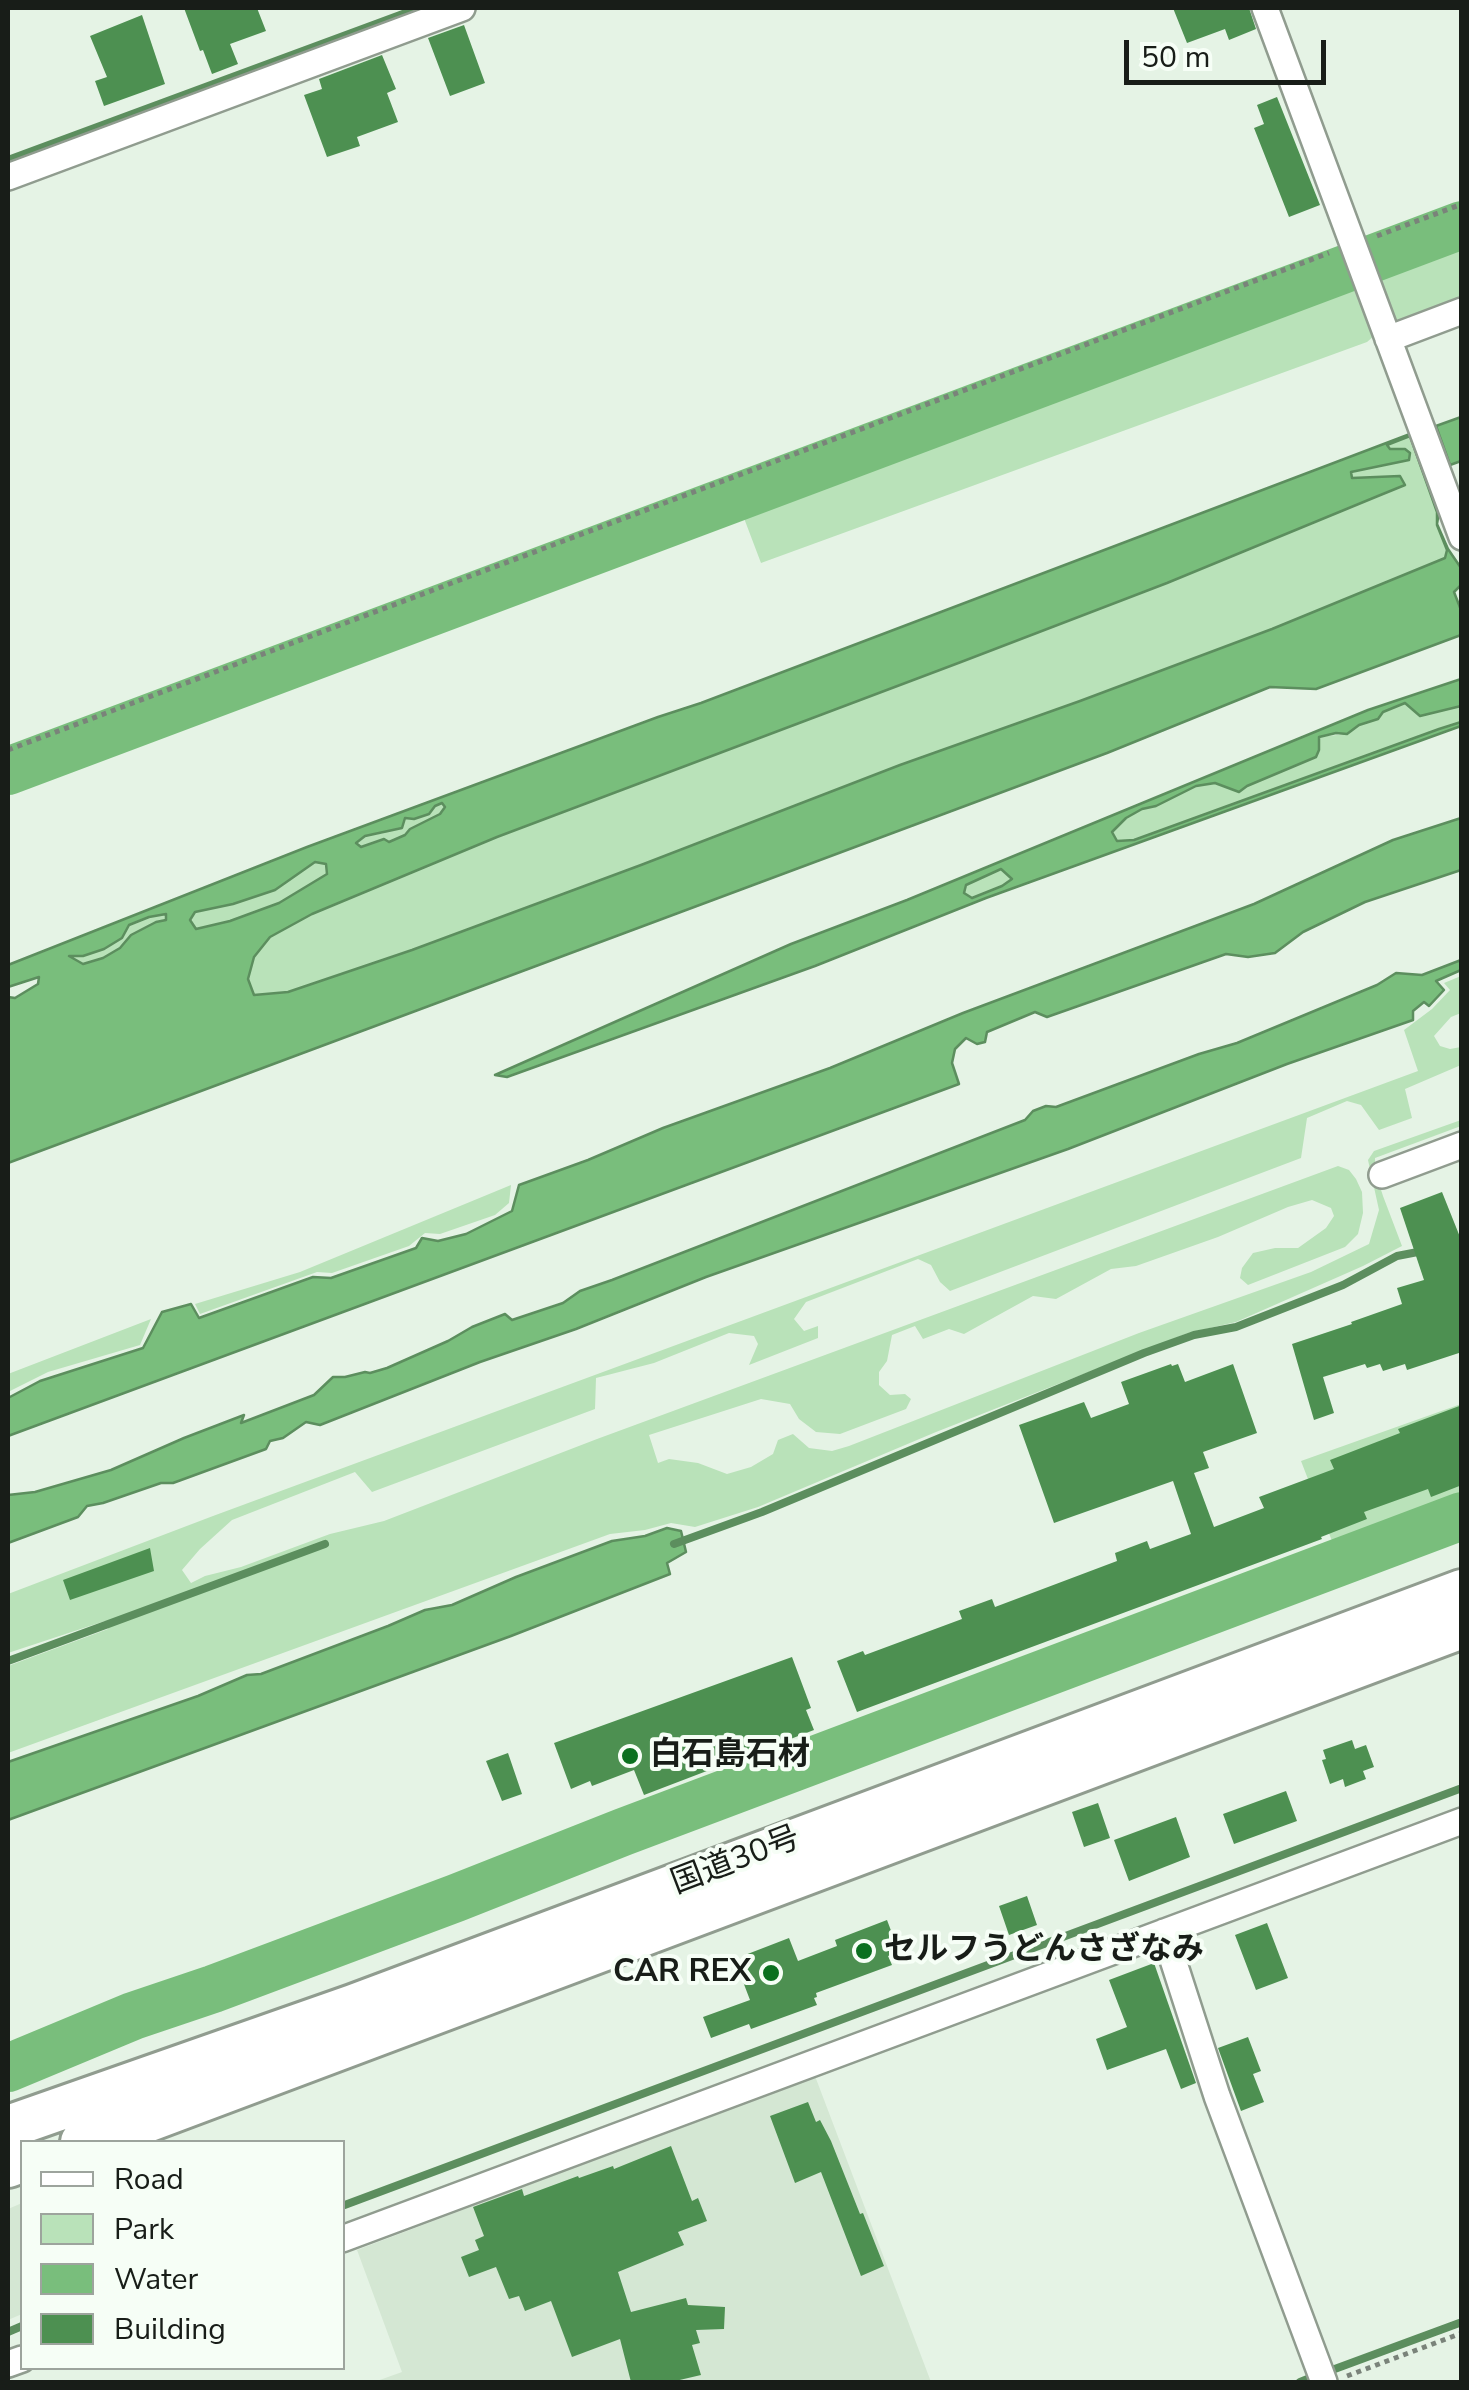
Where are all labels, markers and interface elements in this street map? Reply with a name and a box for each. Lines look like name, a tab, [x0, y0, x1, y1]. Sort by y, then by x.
scale bar	[1129, 20, 1332, 82]
text: 50 m	[1141, 37, 1210, 78]
place label: 白石島石材	[650, 1737, 810, 1775]
marker: 白石島石材	[619, 1745, 641, 1767]
street label: 国道30号	[666, 1820, 806, 1904]
place label: セルフうどんさざなみ	[884, 1932, 1204, 1970]
marker: セルフうどんさざなみ	[853, 1940, 875, 1962]
place label: CAR REX	[613, 1954, 751, 1992]
marker: CAR REX	[760, 1962, 782, 1984]
legend	[20, 2140, 345, 2370]
text: Road	[114, 2159, 184, 2200]
text: Park	[114, 2209, 174, 2250]
text: Water	[114, 2259, 198, 2300]
text: Building	[114, 2309, 226, 2350]

